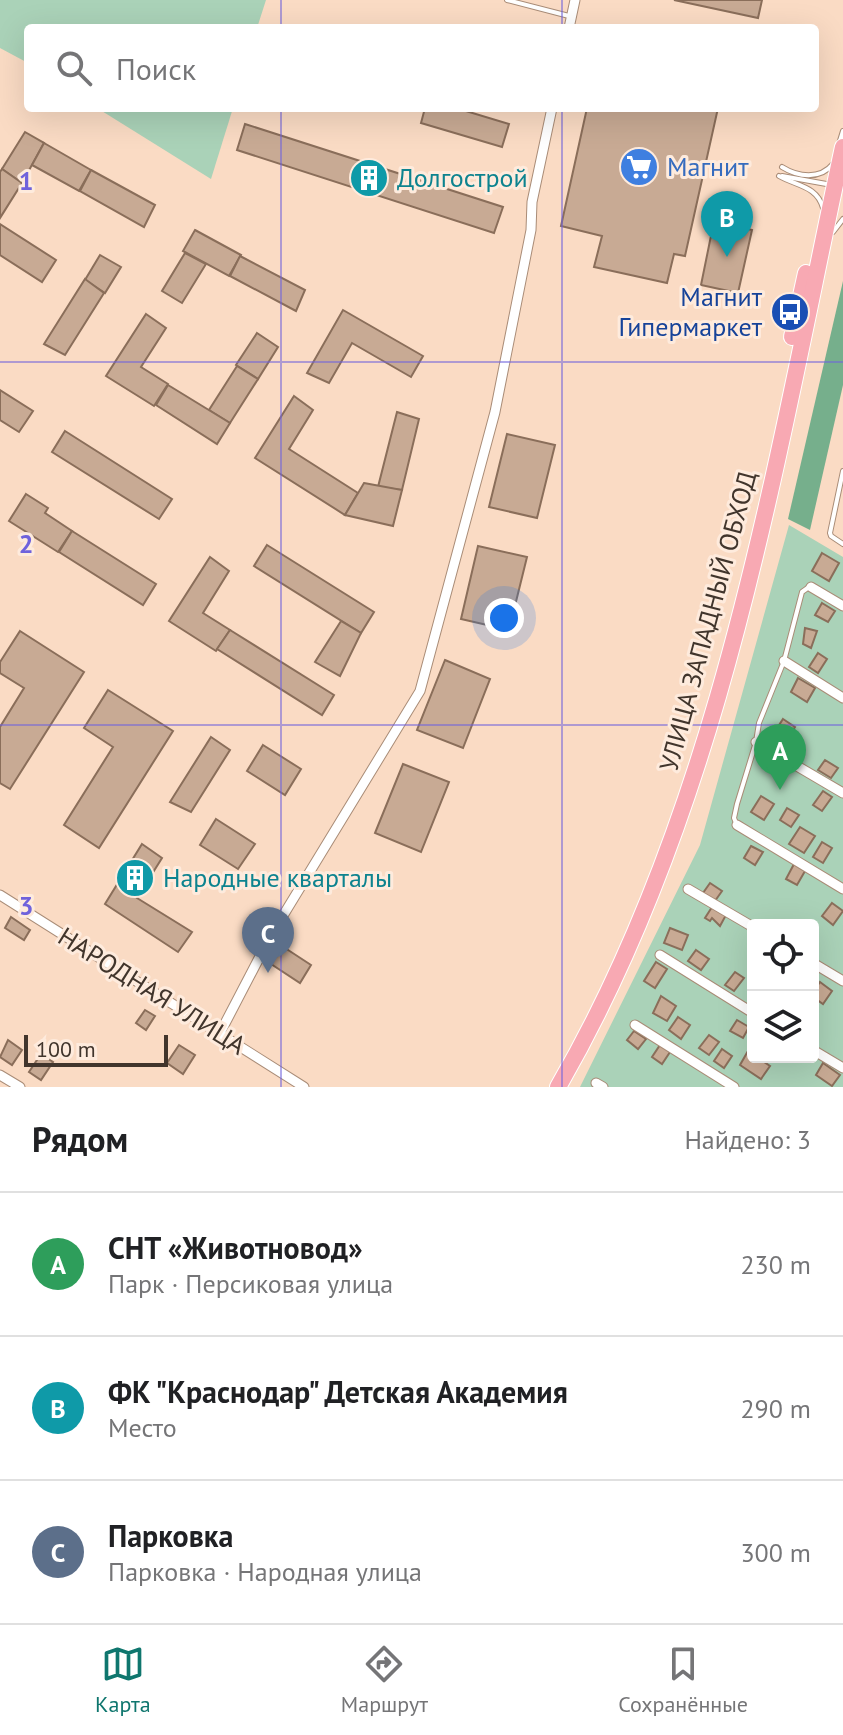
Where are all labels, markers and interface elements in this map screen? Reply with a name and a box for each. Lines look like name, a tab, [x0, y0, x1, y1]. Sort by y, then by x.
search box	[24, 24, 819, 112]
icon: search	[52, 46, 96, 90]
text: Поиск	[116, 49, 196, 88]
supermarket icon: Магнит	[618, 146, 660, 188]
place label: Магнит	[667, 150, 749, 183]
building icon: Долгострой	[348, 157, 390, 199]
place label: Долгострой	[397, 161, 528, 194]
text: 1	[19, 164, 33, 197]
pin: B	[701, 191, 753, 257]
place label: Магнит Гипермаркет	[619, 280, 763, 343]
bus stop icon: Магнит Гипермаркет	[769, 291, 811, 333]
street label: УЛИЦА ЗАПАДНЫЙ ОБХОД	[652, 467, 763, 774]
text: 2	[19, 527, 33, 560]
your location	[484, 598, 524, 638]
pin: A	[754, 724, 806, 790]
building icon: Народные кварталы	[114, 857, 156, 899]
place label: Народные кварталы	[163, 861, 392, 894]
text: 3	[19, 889, 33, 922]
pin: C	[242, 907, 294, 973]
map controls	[747, 919, 819, 1063]
button: locate	[747, 919, 819, 991]
street label: НАРОДНАЯ УЛИЦА	[52, 920, 252, 1062]
button: layers	[747, 991, 819, 1063]
scale bar	[24, 1031, 168, 1067]
text: 100 m	[36, 1035, 96, 1063]
text: Рядом	[32, 1117, 128, 1161]
text: Найдено: 3	[684, 1123, 811, 1156]
text: СНТ «Животновод»	[108, 1228, 363, 1267]
text: A	[50, 1248, 66, 1281]
text: 230 m	[740, 1248, 811, 1281]
text: Парк · Персиковая улица	[108, 1267, 393, 1300]
text: ФК "Краснодар" Детская Академия	[108, 1372, 568, 1411]
text: B	[50, 1392, 66, 1425]
text: 290 m	[740, 1392, 811, 1425]
text: Место	[108, 1411, 177, 1444]
text: Парковка	[108, 1516, 233, 1555]
text: C	[51, 1536, 65, 1569]
text: 300 m	[740, 1536, 811, 1569]
text: Парковка · Народная улица	[108, 1555, 422, 1588]
tab: Карта	[95, 1642, 151, 1718]
tab: Маршрут	[341, 1642, 428, 1718]
tab: Сохранённые	[618, 1642, 748, 1718]

